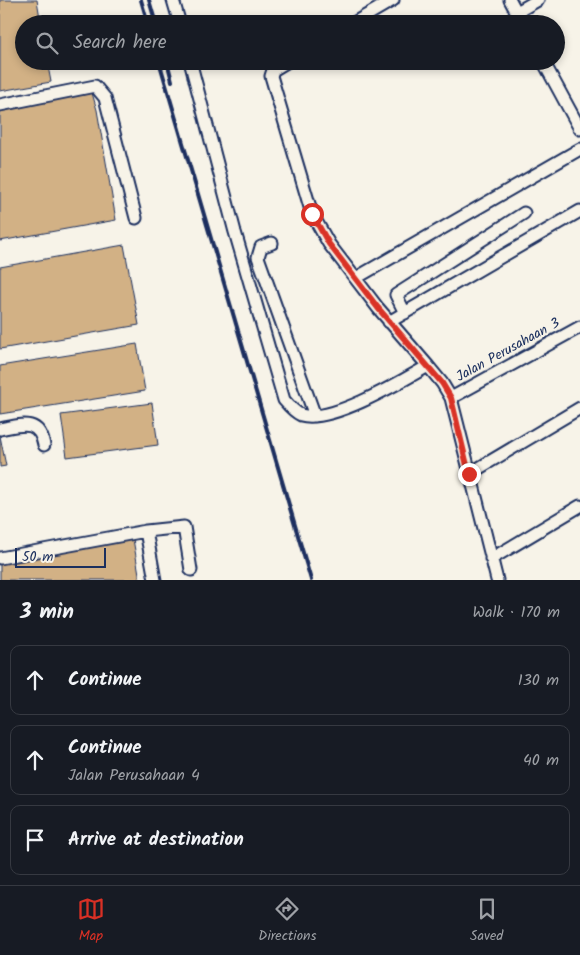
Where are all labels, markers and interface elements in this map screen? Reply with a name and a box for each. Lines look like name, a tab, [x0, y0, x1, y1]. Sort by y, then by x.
search box	[15, 15, 565, 70]
text: Search here	[73, 28, 167, 58]
icon: search	[33, 29, 61, 57]
route start	[301, 203, 324, 226]
street label: Jalan Perusahaan 3	[452, 312, 564, 388]
route end	[458, 463, 481, 486]
scale bar	[15, 545, 106, 568]
text: 50 m	[22, 546, 53, 568]
text: 3 min	[20, 596, 74, 629]
text: Walk · 170 m	[472, 600, 560, 625]
text: Continue	[68, 665, 141, 695]
icon: ahead	[21, 666, 49, 694]
text: 130 m	[518, 668, 559, 693]
text: Continue	[68, 733, 141, 763]
icon: ahead	[21, 746, 49, 774]
text: 40 m	[523, 748, 559, 773]
text: Jalan Perusahaan 4	[68, 763, 200, 788]
text: Arrive at destination	[68, 825, 244, 855]
icon: arrive	[21, 826, 49, 854]
tab: Map	[77, 895, 105, 947]
tab: Directions	[258, 895, 316, 947]
tab: Saved	[470, 895, 503, 947]

